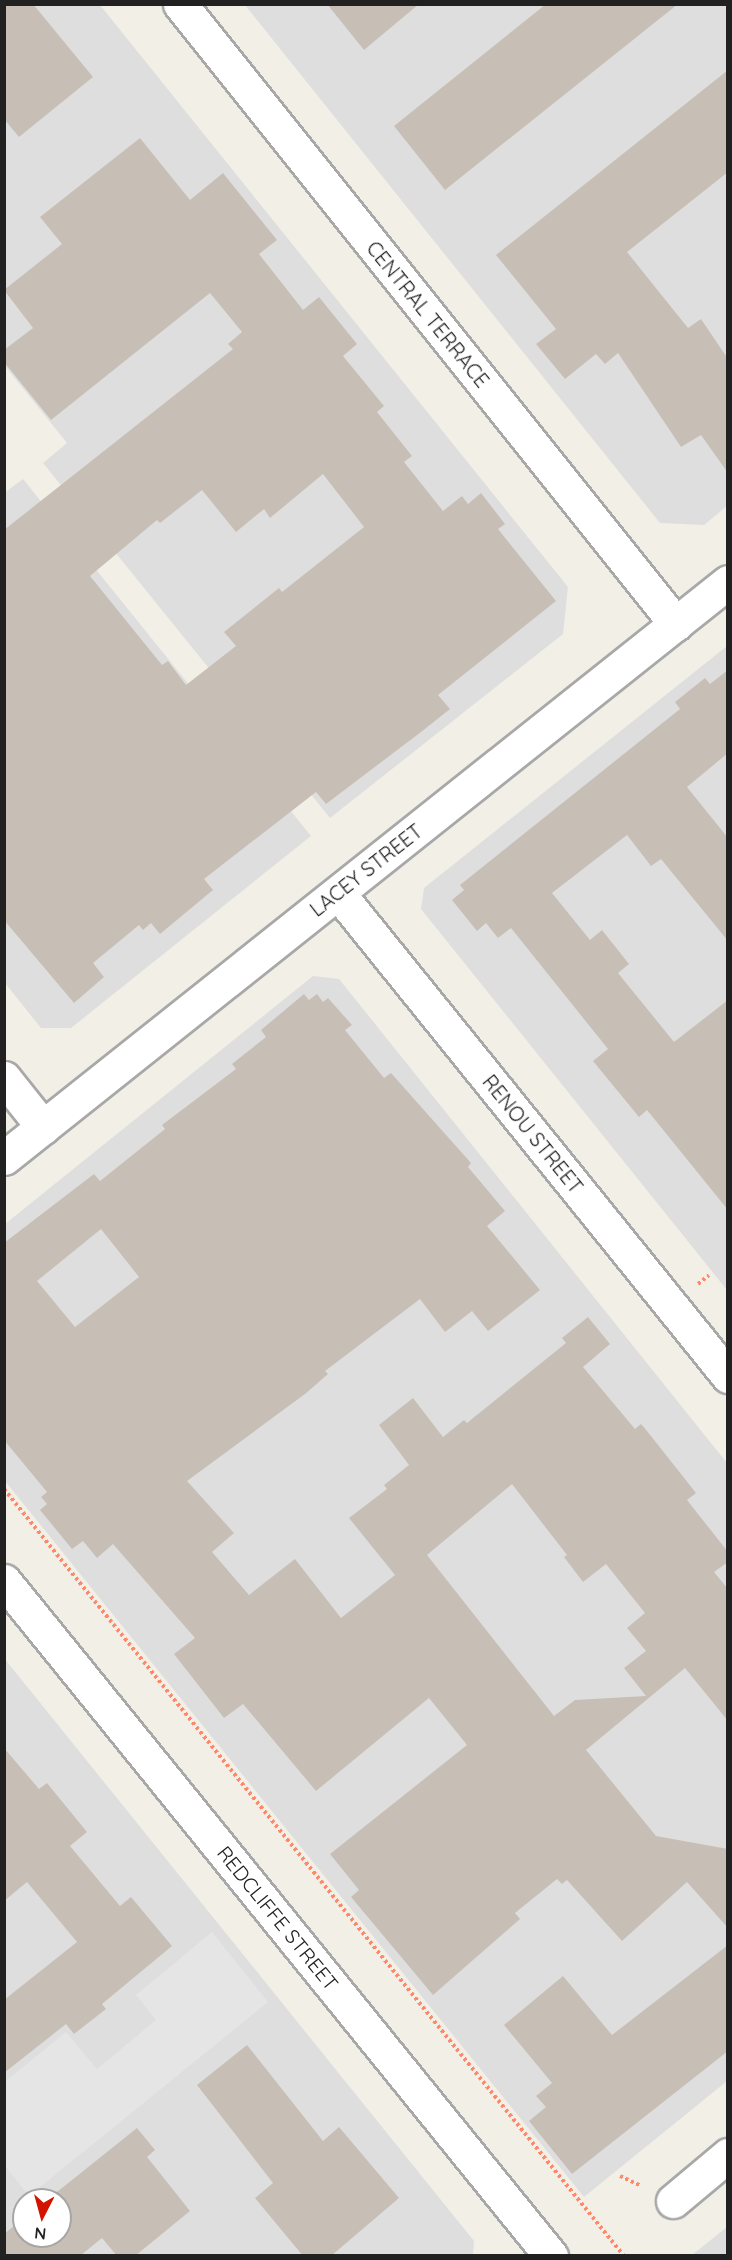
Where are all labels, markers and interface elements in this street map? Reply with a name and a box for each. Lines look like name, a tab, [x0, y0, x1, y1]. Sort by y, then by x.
street label: CENTRAL TERRACE	[362, 236, 494, 392]
street label: LACEY STREET	[305, 819, 427, 921]
street label: RENOU STREET	[478, 1070, 588, 1198]
street label: REDCLIFFE STREET	[212, 1841, 344, 1995]
north arrow	[12, 2188, 72, 2248]
text: N	[33, 2223, 47, 2244]

